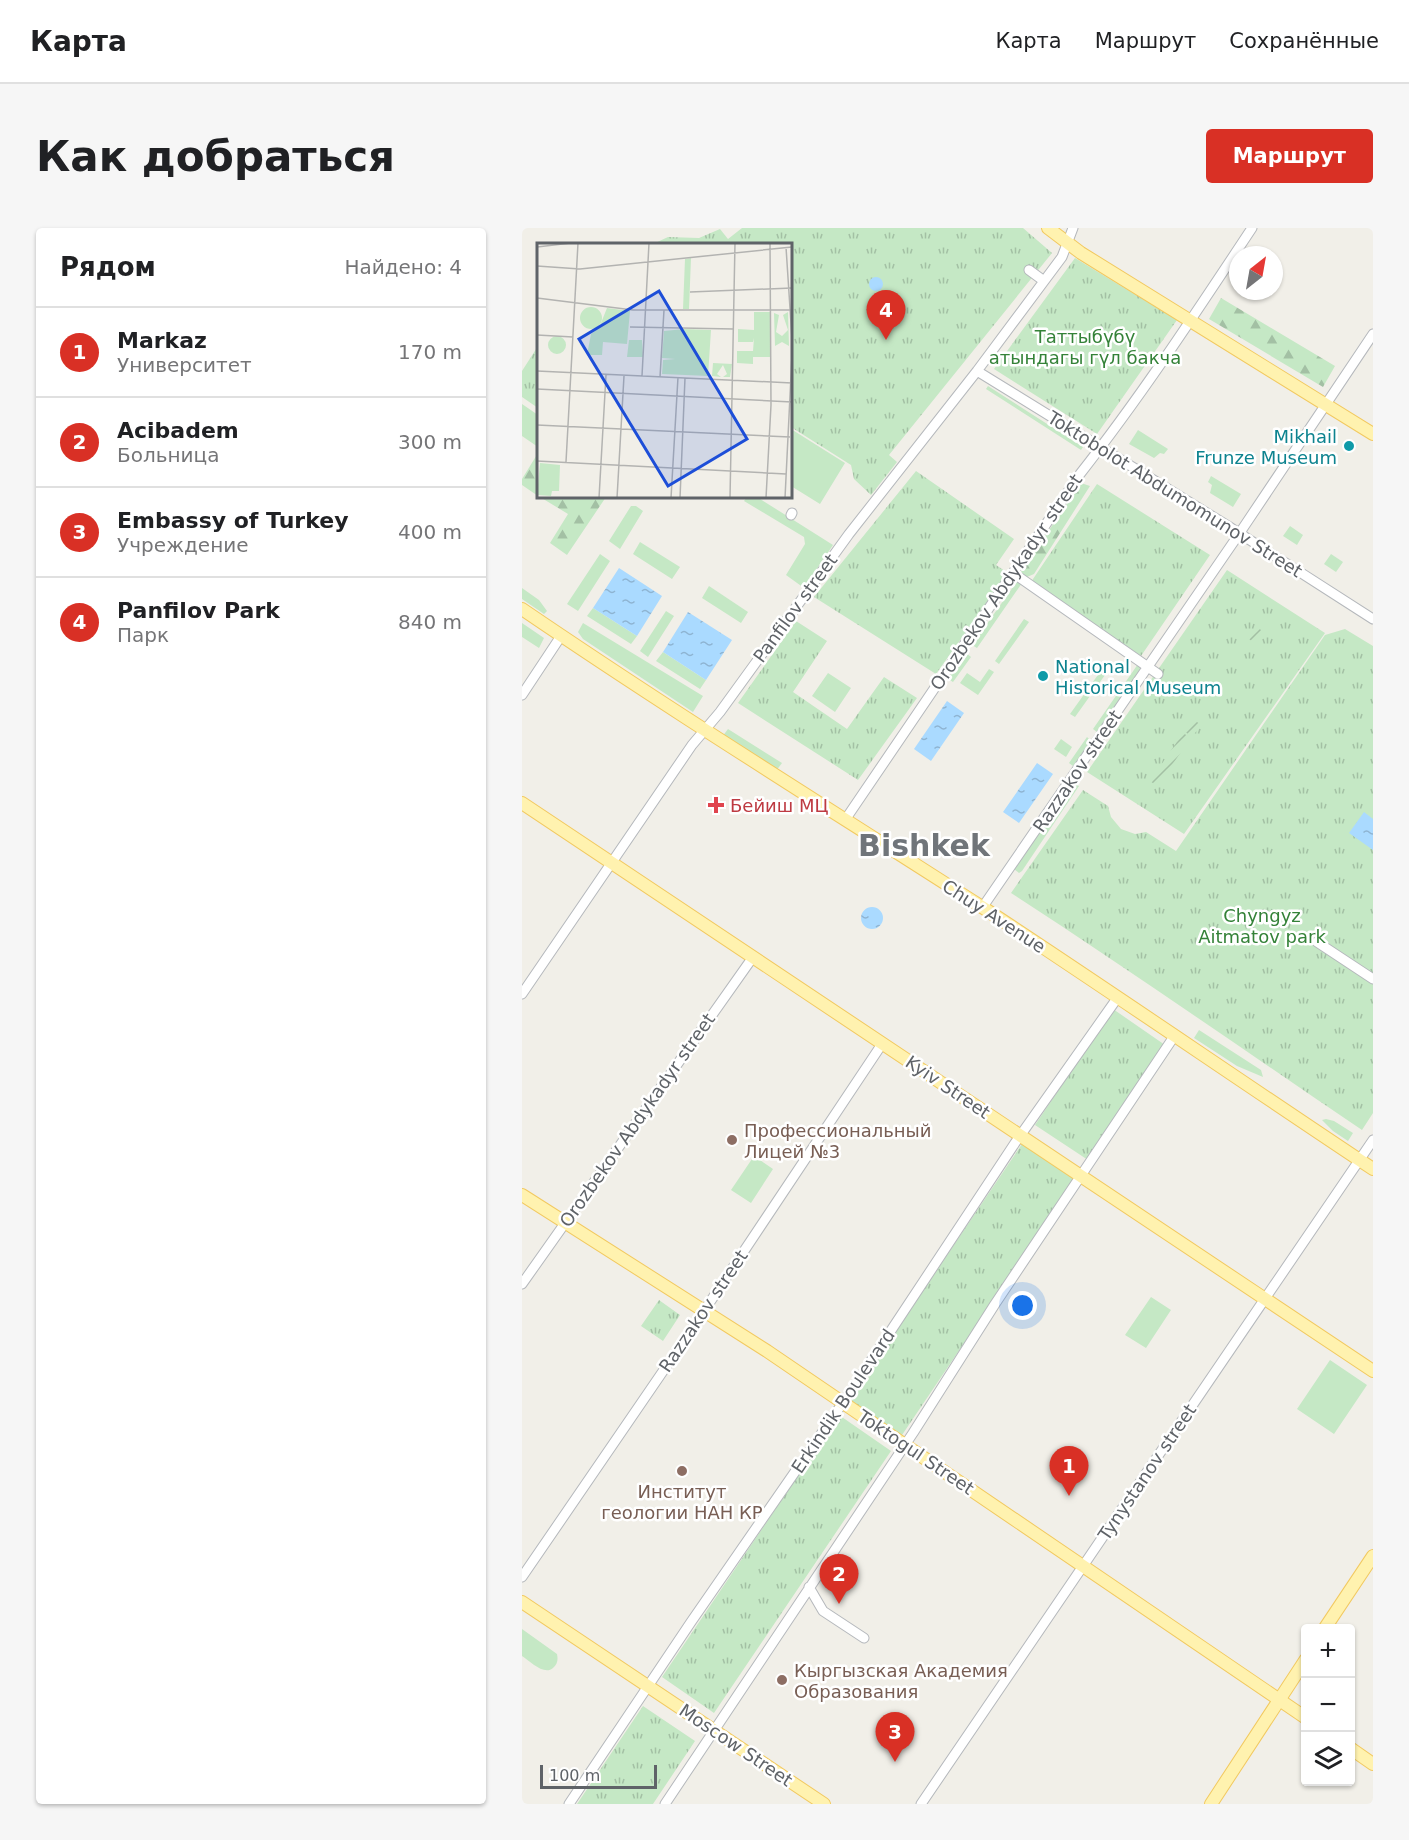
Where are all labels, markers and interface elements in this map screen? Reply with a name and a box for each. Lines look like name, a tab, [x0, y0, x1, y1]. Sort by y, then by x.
text: Карта	[30, 25, 127, 58]
text: Карта	[996, 29, 1062, 53]
text: Маршрут	[1095, 29, 1196, 53]
text: Сохранённые	[1229, 29, 1379, 53]
button: Маршрут	[1206, 129, 1373, 183]
text: Как добраться	[36, 132, 395, 181]
inset map	[537, 243, 792, 498]
north arrow	[1229, 246, 1283, 300]
text: Рядом	[60, 252, 156, 282]
text: Найдено: 4	[344, 255, 462, 279]
pin: 4	[866, 291, 906, 340]
park label: Таттыбүбү атындагы гүл бакча	[989, 326, 1181, 368]
text: Markaz	[117, 328, 207, 353]
text: 1	[73, 340, 86, 364]
text: 170 m	[398, 340, 462, 364]
text: Университет	[117, 353, 252, 377]
street label: Toktobolot Abdumomunov Street	[1043, 406, 1306, 581]
text: Acibadem	[117, 418, 239, 443]
place label: Mikhail Frunze Museum	[1195, 426, 1337, 468]
text: 2	[73, 430, 86, 454]
text: 300 m	[398, 430, 462, 454]
marker: Mikhail Frunze Museum	[1342, 439, 1356, 453]
text: Больница	[117, 443, 219, 467]
street label: Orozbekov Abdykadyr street	[926, 470, 1086, 694]
text: Embassy of Turkey	[117, 508, 348, 533]
text: 3	[73, 520, 86, 544]
text: 400 m	[398, 520, 462, 544]
text: Учреждение	[117, 533, 249, 557]
street label: Panfilov street	[749, 550, 841, 666]
text: Panfilov Park	[117, 598, 280, 623]
text: 4	[73, 610, 86, 634]
text: 840 m	[398, 610, 462, 634]
text: Парк	[117, 623, 169, 647]
place label: National Historical Museum	[1055, 656, 1221, 698]
marker: National Historical Museum	[1036, 669, 1050, 683]
street label: Razzakov street	[1028, 706, 1126, 836]
place label: Бейиш МЦ	[730, 795, 829, 816]
marker: Бейиш МЦ	[707, 796, 725, 814]
district label: Bishkek	[858, 828, 991, 863]
street label: Chuy Avenue	[939, 875, 1049, 957]
park label: Chyngyz Aitmatov park	[1198, 905, 1326, 947]
street label: Orozbekov Abdykadyr street	[555, 1009, 719, 1231]
street label: Kyiv Street	[902, 1051, 994, 1123]
place label: Профессиональный Лицей №3	[744, 1120, 932, 1162]
marker: Профессиональный Лицей №3	[725, 1133, 739, 1147]
street label: Razzakov street	[654, 1246, 752, 1376]
your location	[1008, 1291, 1037, 1320]
street label: Erkindik Boulevard	[787, 1325, 899, 1477]
street label: Tynystanov street	[1093, 1400, 1200, 1545]
street label: Toktogul Street	[853, 1405, 978, 1499]
pin: 1	[1050, 1446, 1088, 1496]
marker: Институт геологии НАН КР	[675, 1464, 689, 1478]
place label: Институт геологии НАН КР	[601, 1481, 763, 1523]
pin: 2	[820, 1554, 858, 1604]
map controls	[1301, 1624, 1355, 1786]
button: +	[1301, 1624, 1355, 1678]
place label: Кыргызская Академия Образования	[794, 1660, 1008, 1702]
marker: Кыргызская Академия Образования	[775, 1673, 789, 1687]
button: −	[1301, 1678, 1355, 1732]
street label: Moscow Street	[675, 1699, 797, 1791]
pin: 3	[876, 1712, 914, 1762]
button: layers	[1301, 1732, 1355, 1786]
scale bar	[540, 1762, 657, 1790]
text: 100 m	[549, 1766, 600, 1785]

